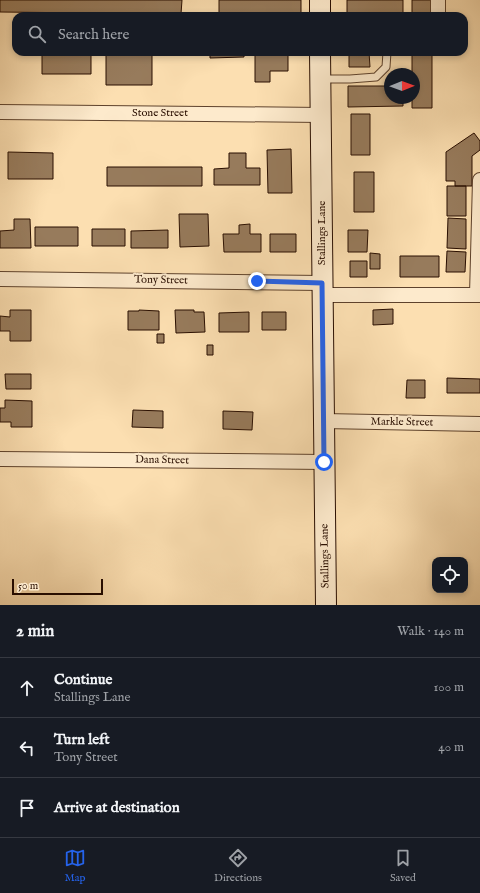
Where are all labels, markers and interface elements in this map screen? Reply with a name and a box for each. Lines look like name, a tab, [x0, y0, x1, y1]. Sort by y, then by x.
search box	[12, 12, 468, 56]
icon: search	[26, 23, 48, 45]
text: Search here	[58, 25, 129, 44]
north arrow	[384, 68, 420, 104]
street label: Stone Street	[132, 106, 188, 120]
street label: Stallings Lane	[315, 201, 329, 265]
route end	[248, 272, 266, 290]
street label: Tony Street	[134, 273, 188, 287]
street label: Markle Street	[371, 414, 434, 430]
street label: Dana Street	[135, 453, 189, 467]
route start	[315, 453, 333, 471]
street label: Stallings Lane	[317, 524, 333, 588]
map controls	[432, 557, 468, 593]
button: locate	[432, 557, 468, 593]
scale bar	[12, 577, 103, 596]
text: 50 m	[18, 579, 38, 593]
text: 2 min	[16, 621, 54, 642]
text: Walk · 140 m	[397, 623, 464, 640]
text: Continue	[54, 670, 112, 689]
icon: ahead	[16, 677, 38, 699]
text: 100 m	[434, 679, 464, 696]
text: Stallings Lane	[54, 689, 130, 706]
text: Turn left	[54, 730, 110, 749]
icon: left	[16, 737, 38, 759]
text: 40 m	[438, 739, 464, 756]
text: Tony Street	[54, 749, 118, 766]
icon: arrive	[16, 797, 38, 819]
text: Arrive at destination	[54, 798, 180, 817]
tab: Map	[64, 847, 86, 885]
tab: Directions	[214, 847, 262, 885]
tab: Saved	[390, 847, 416, 885]

